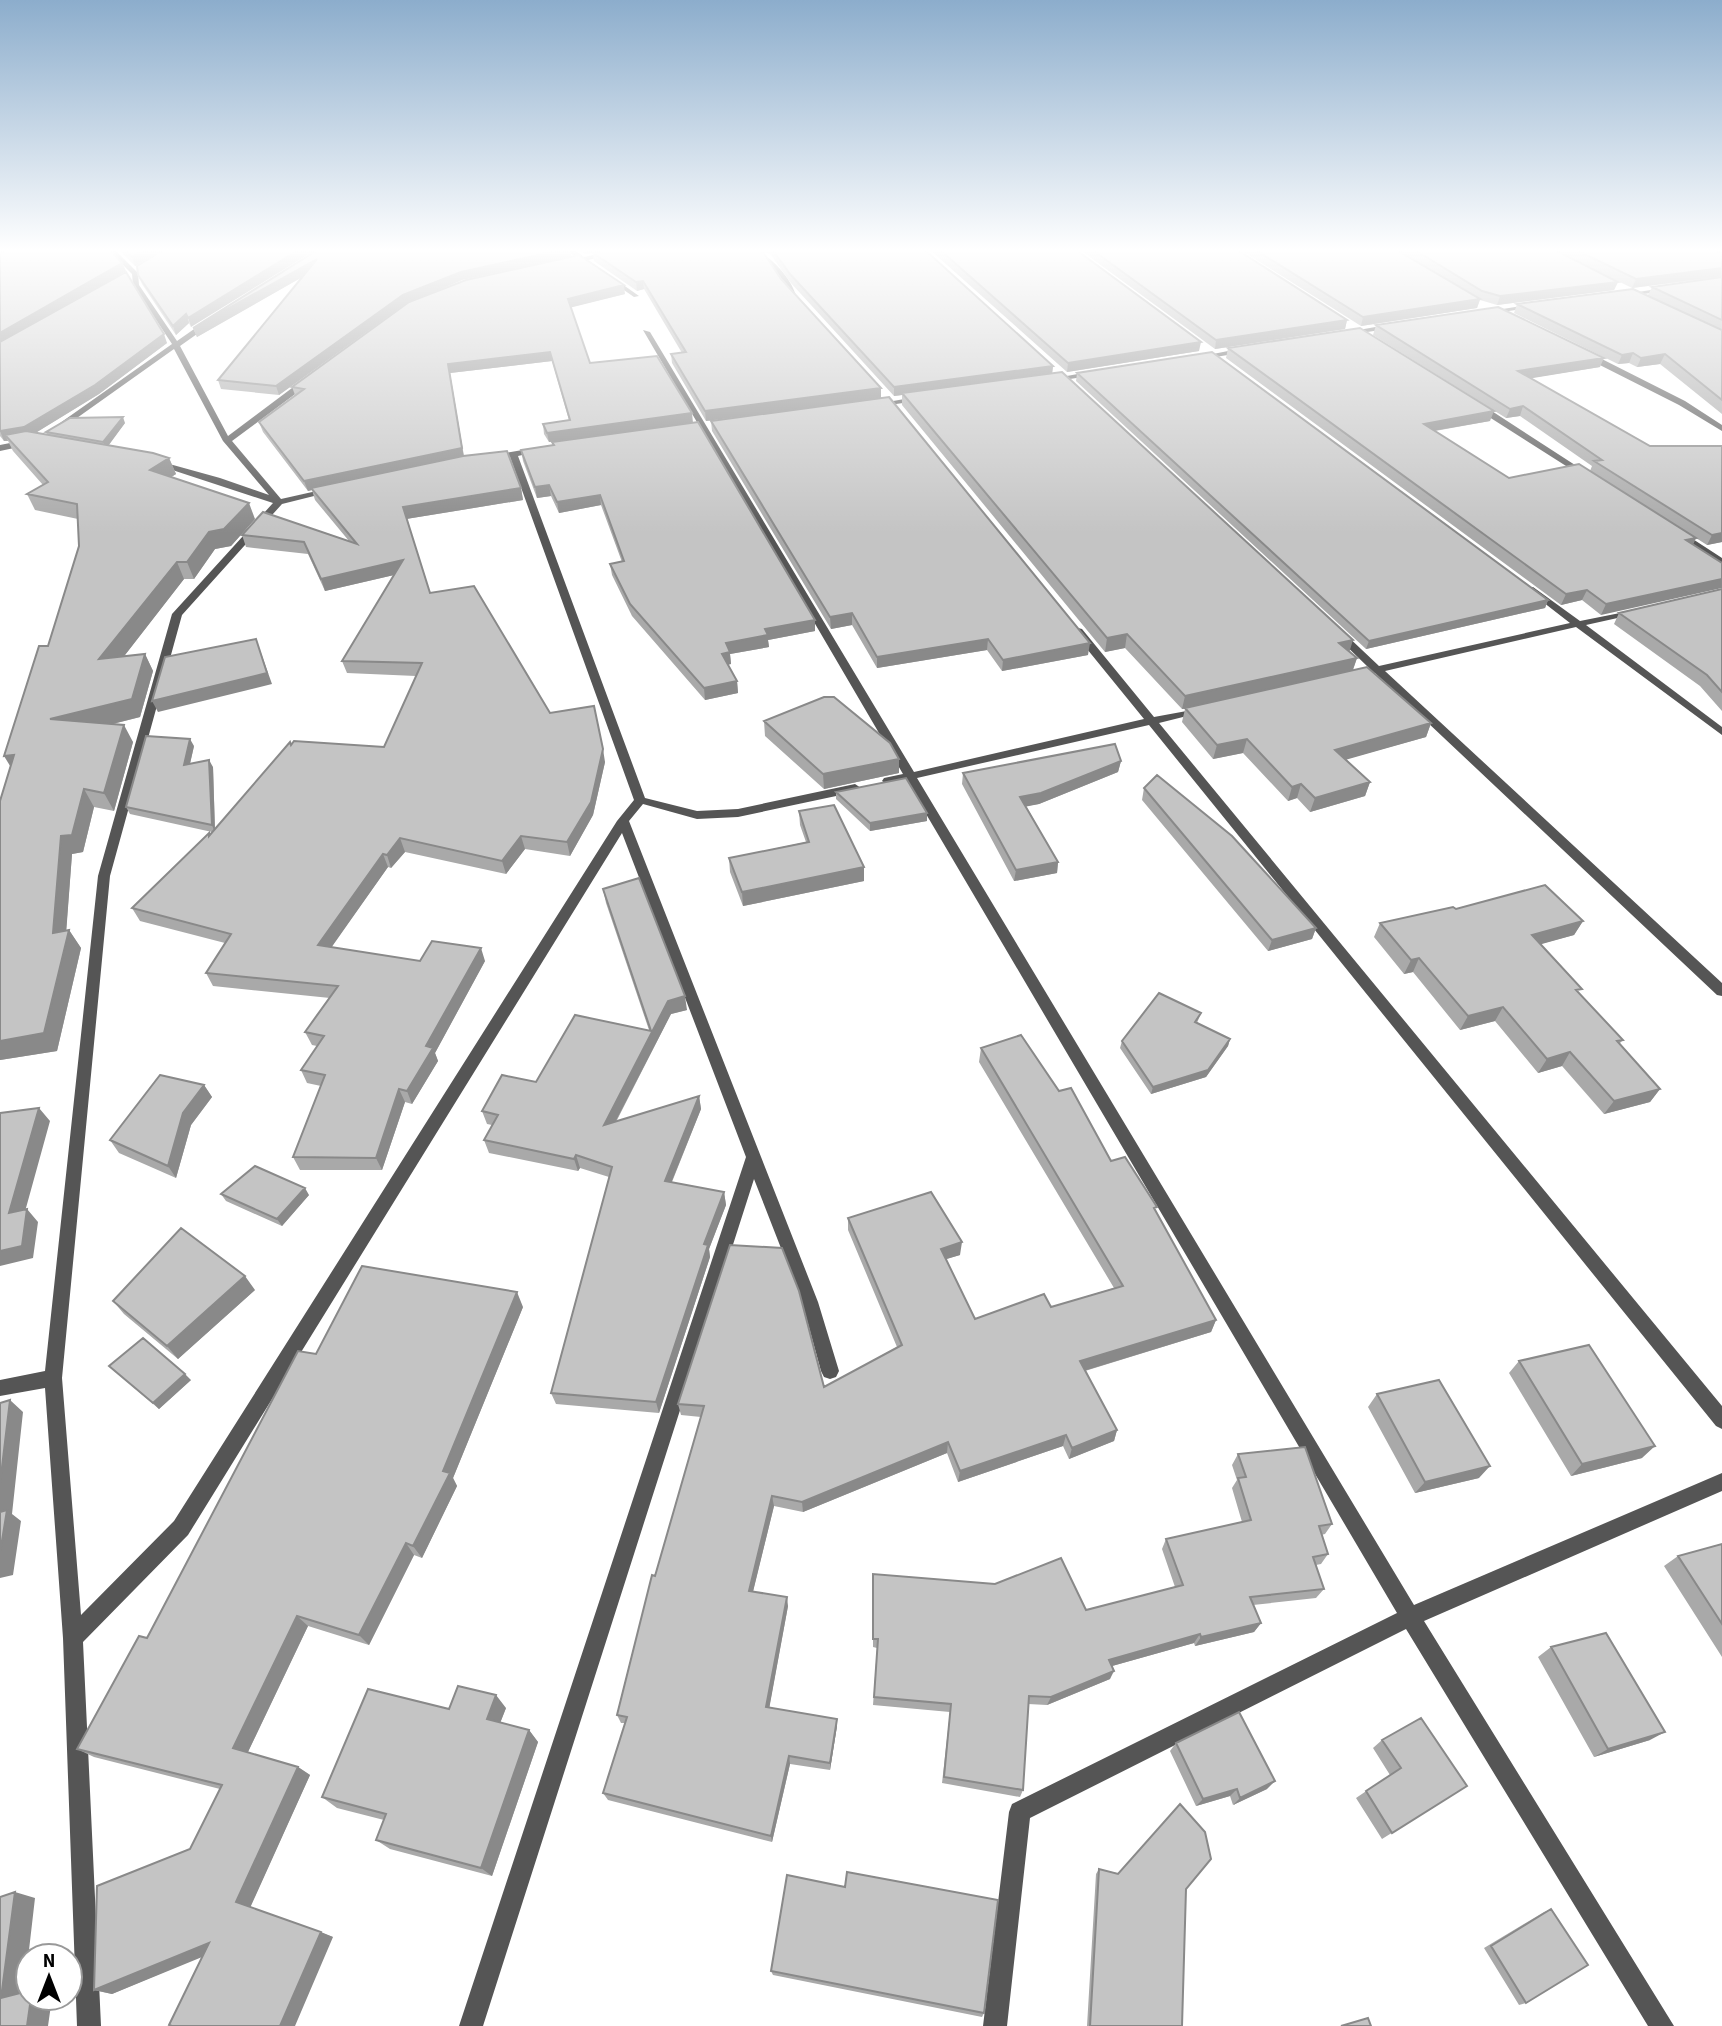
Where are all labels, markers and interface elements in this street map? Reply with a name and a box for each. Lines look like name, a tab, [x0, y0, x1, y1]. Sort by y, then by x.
north arrow	[14, 1942, 84, 2012]
text: N	[43, 1948, 55, 1975]

